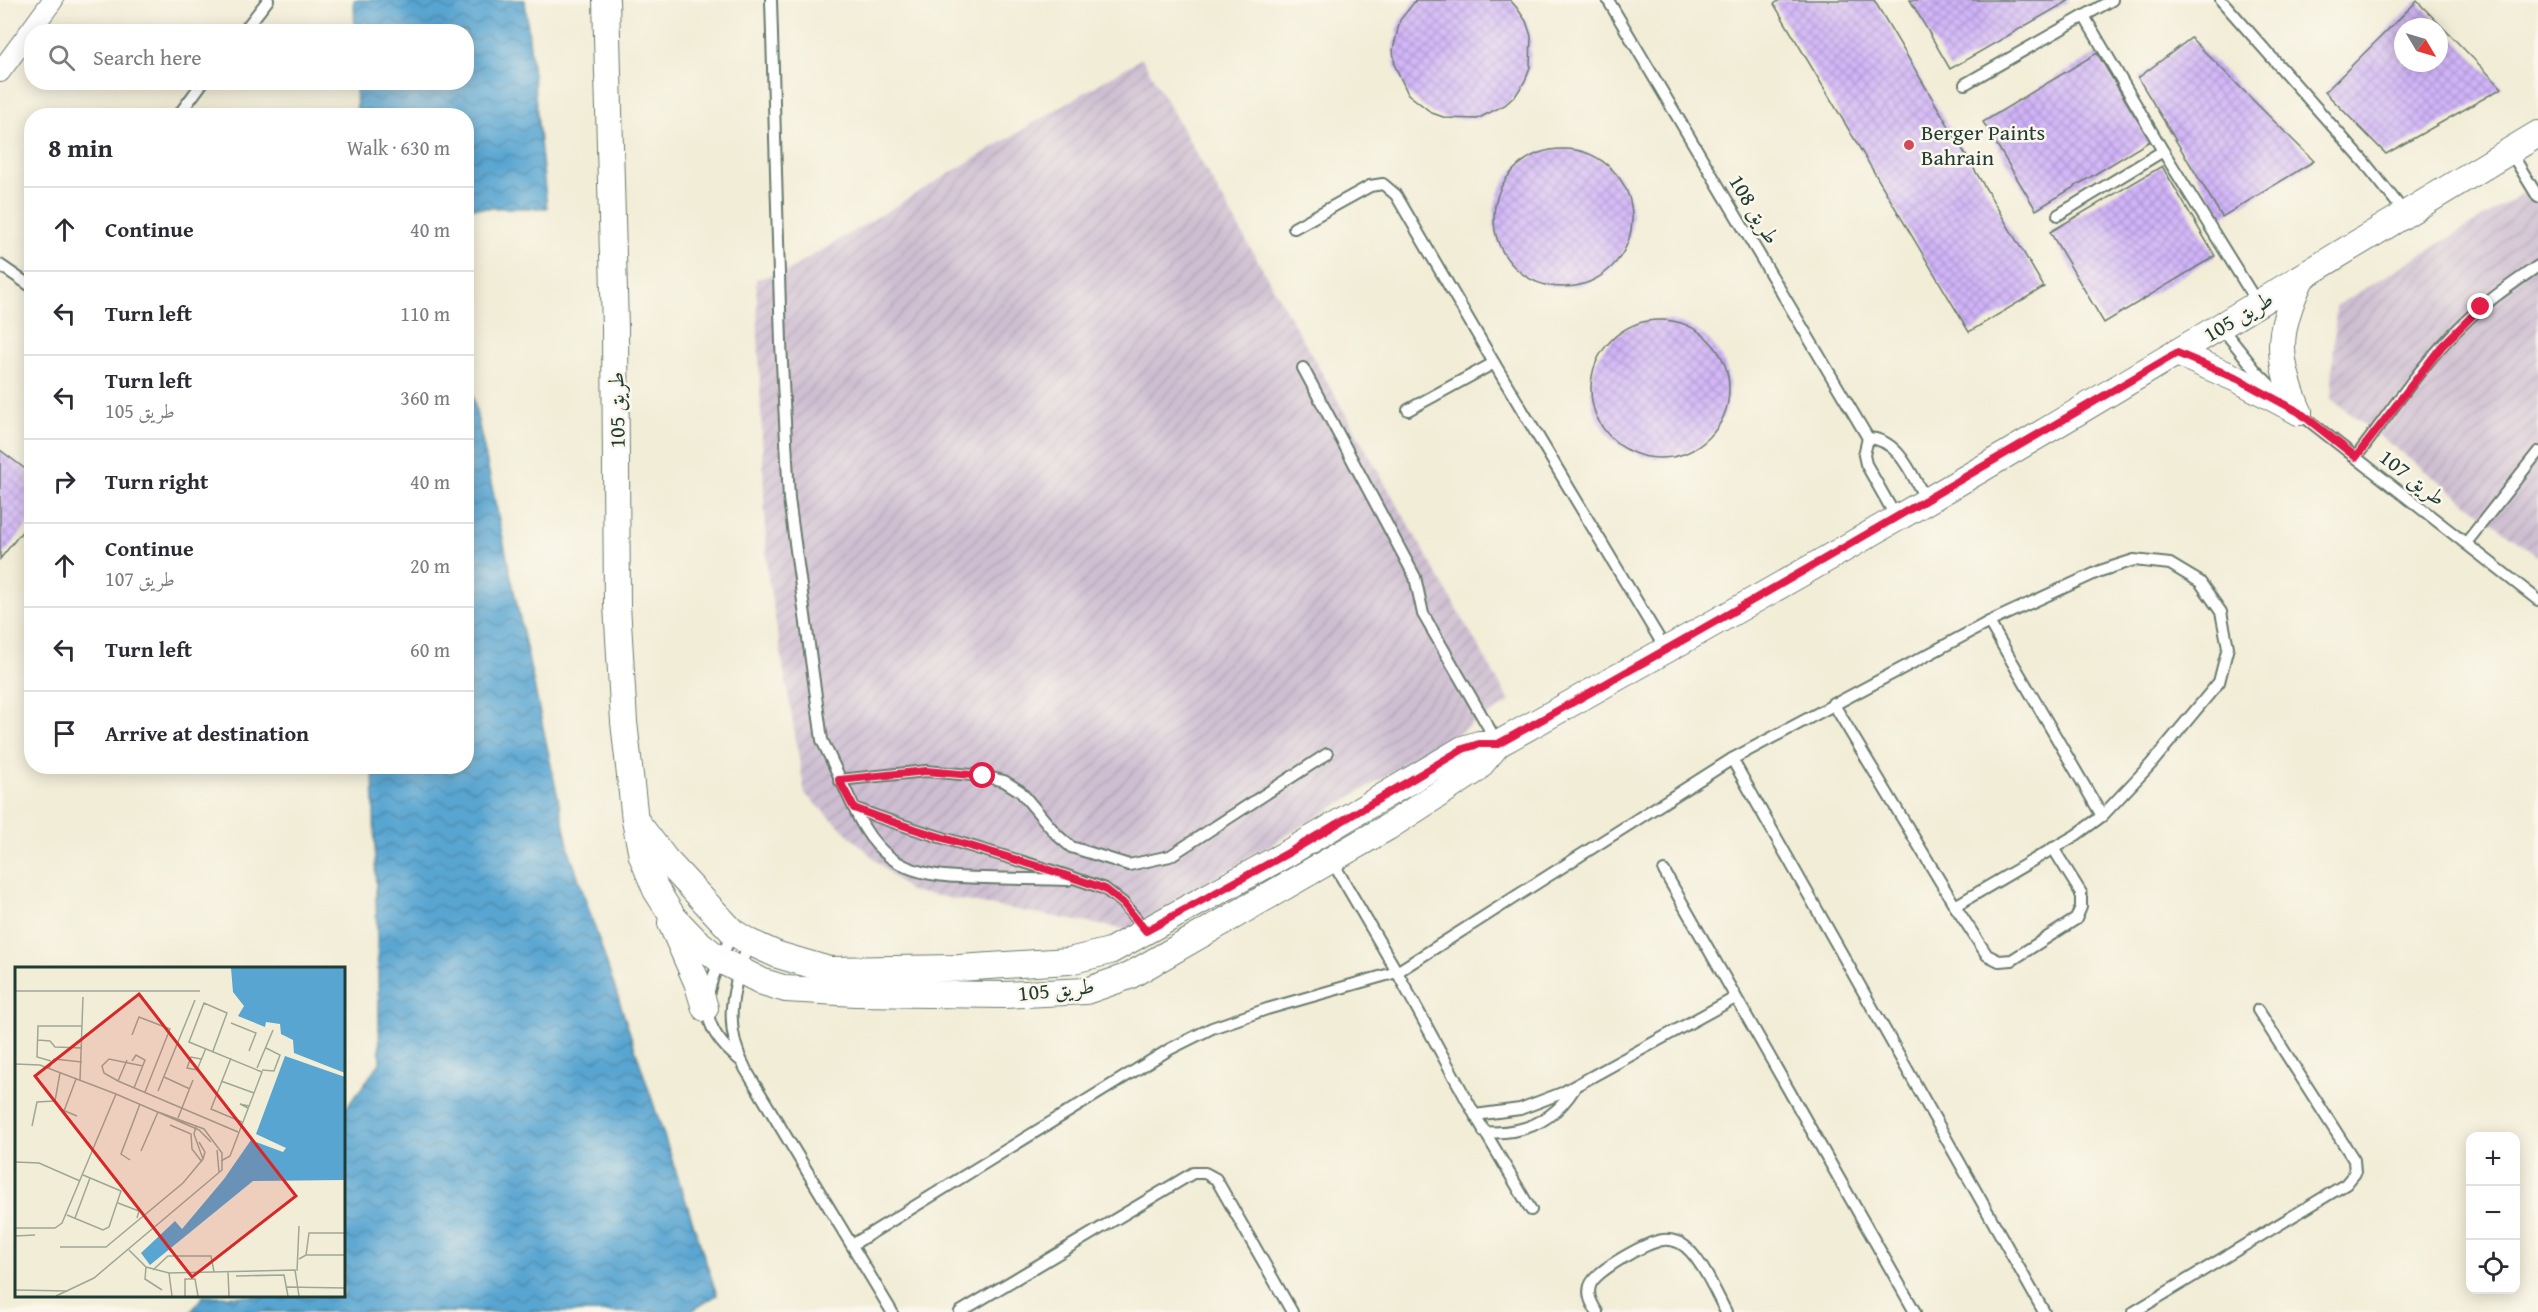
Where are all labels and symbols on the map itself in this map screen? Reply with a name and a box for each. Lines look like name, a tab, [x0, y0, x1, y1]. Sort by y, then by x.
north arrow	[2394, 18, 2448, 72]
place label: Berger Paints Bahrain	[1921, 116, 2045, 173]
marker: Berger Paints Bahrain	[1902, 138, 1916, 152]
street label: طريق 108	[1721, 168, 1789, 250]
street label: طريق 105	[2197, 282, 2279, 350]
route end	[2467, 293, 2493, 319]
street label: طريق 105	[599, 371, 633, 449]
street label: طريق 107	[2373, 441, 2453, 513]
route start	[969, 762, 995, 788]
inset map	[15, 967, 345, 1297]
street label: طريق 105	[1016, 969, 1096, 1009]

